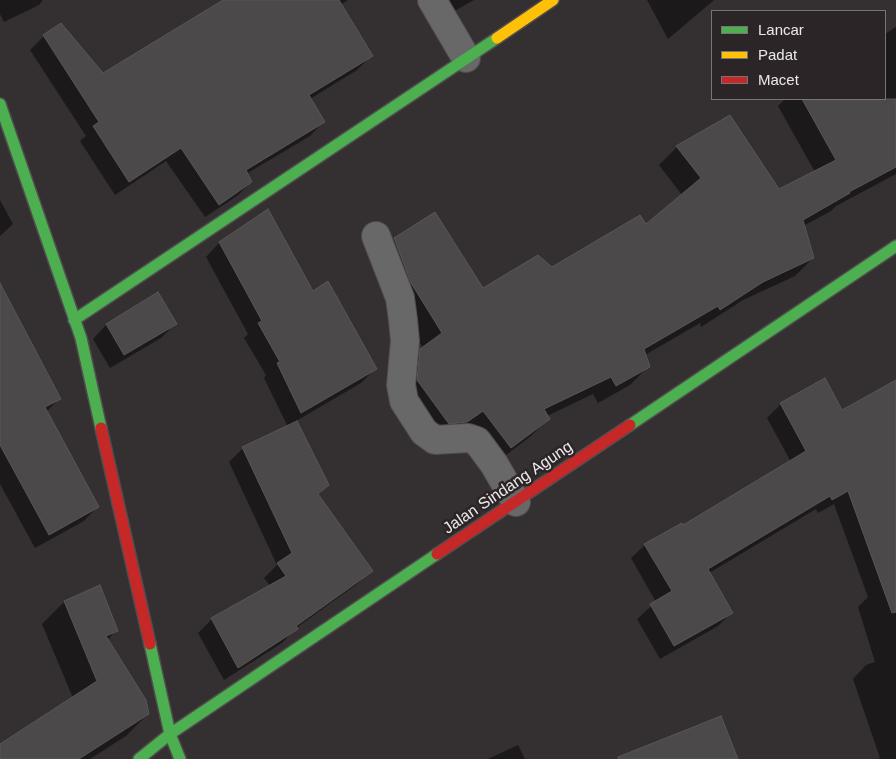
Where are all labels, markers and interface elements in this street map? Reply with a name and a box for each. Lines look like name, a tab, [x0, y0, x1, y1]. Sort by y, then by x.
legend	[711, 10, 886, 100]
text: Lancar	[758, 21, 804, 38]
text: Padat	[758, 46, 797, 63]
text: Macet	[758, 71, 799, 88]
street label: Jalan Sindang Agung	[440, 438, 576, 538]

